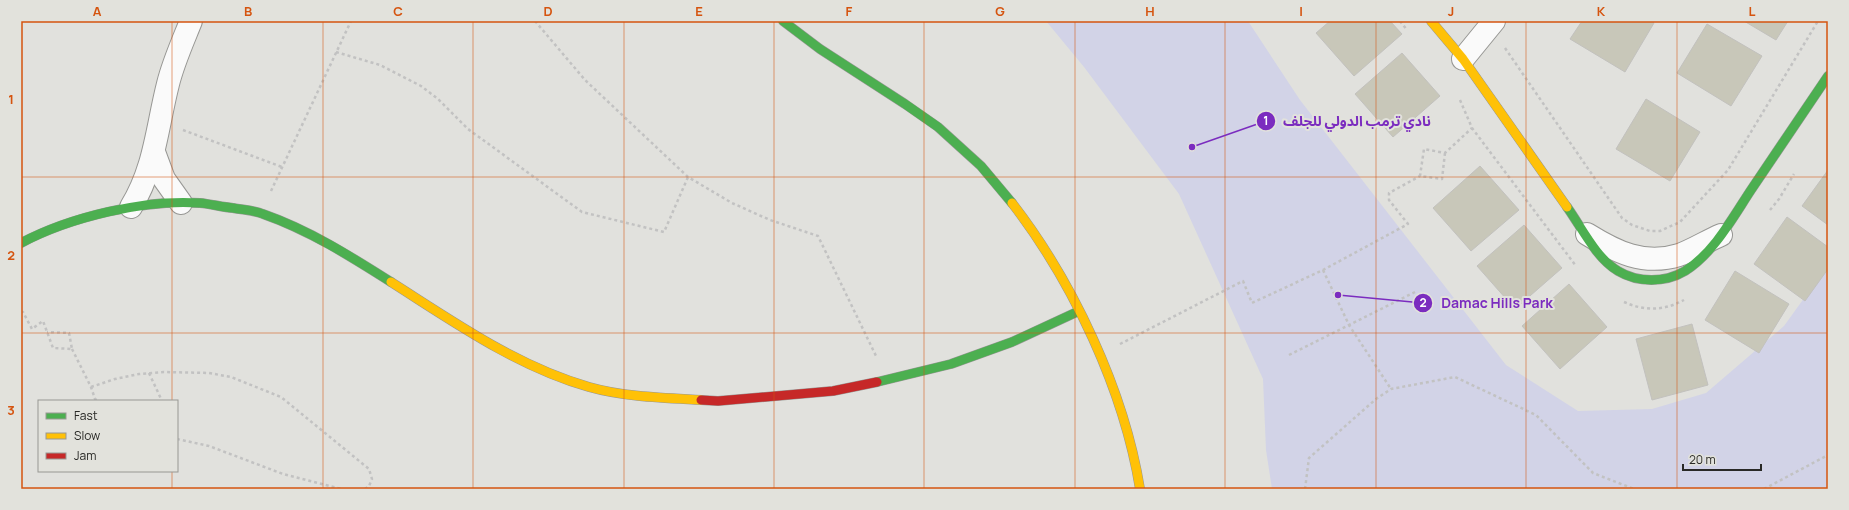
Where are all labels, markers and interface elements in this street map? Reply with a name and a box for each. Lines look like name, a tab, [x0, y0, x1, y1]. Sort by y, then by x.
text: A	[93, 2, 102, 20]
text: B	[244, 2, 252, 20]
text: C	[393, 2, 403, 20]
text: D	[543, 2, 553, 20]
text: E	[695, 2, 703, 20]
text: F	[846, 2, 853, 20]
text: G	[995, 2, 1005, 20]
text: H	[1145, 2, 1155, 20]
text: I	[1299, 2, 1303, 20]
text: J	[1448, 2, 1454, 20]
text: K	[1597, 2, 1606, 20]
text: L	[1749, 2, 1756, 20]
text: 1	[8, 90, 14, 108]
callout: نادي ترمب الدولي للجلف	[1256, 108, 1439, 134]
text: نادي ترمب الدولي للجلف	[1283, 111, 1431, 132]
text: 1	[1263, 112, 1269, 129]
text: 2	[7, 246, 15, 264]
callout: Damac Hills Park	[1413, 290, 1561, 316]
text: Damac Hills Park	[1441, 293, 1553, 312]
text: 2	[1419, 294, 1427, 311]
legend	[38, 400, 178, 472]
text: 3	[7, 401, 15, 419]
text: Fast	[74, 407, 98, 424]
text: Slow	[74, 427, 100, 444]
scale bar	[1683, 446, 1761, 472]
text: Jam	[74, 447, 96, 464]
text: 20 m	[1689, 451, 1716, 468]

